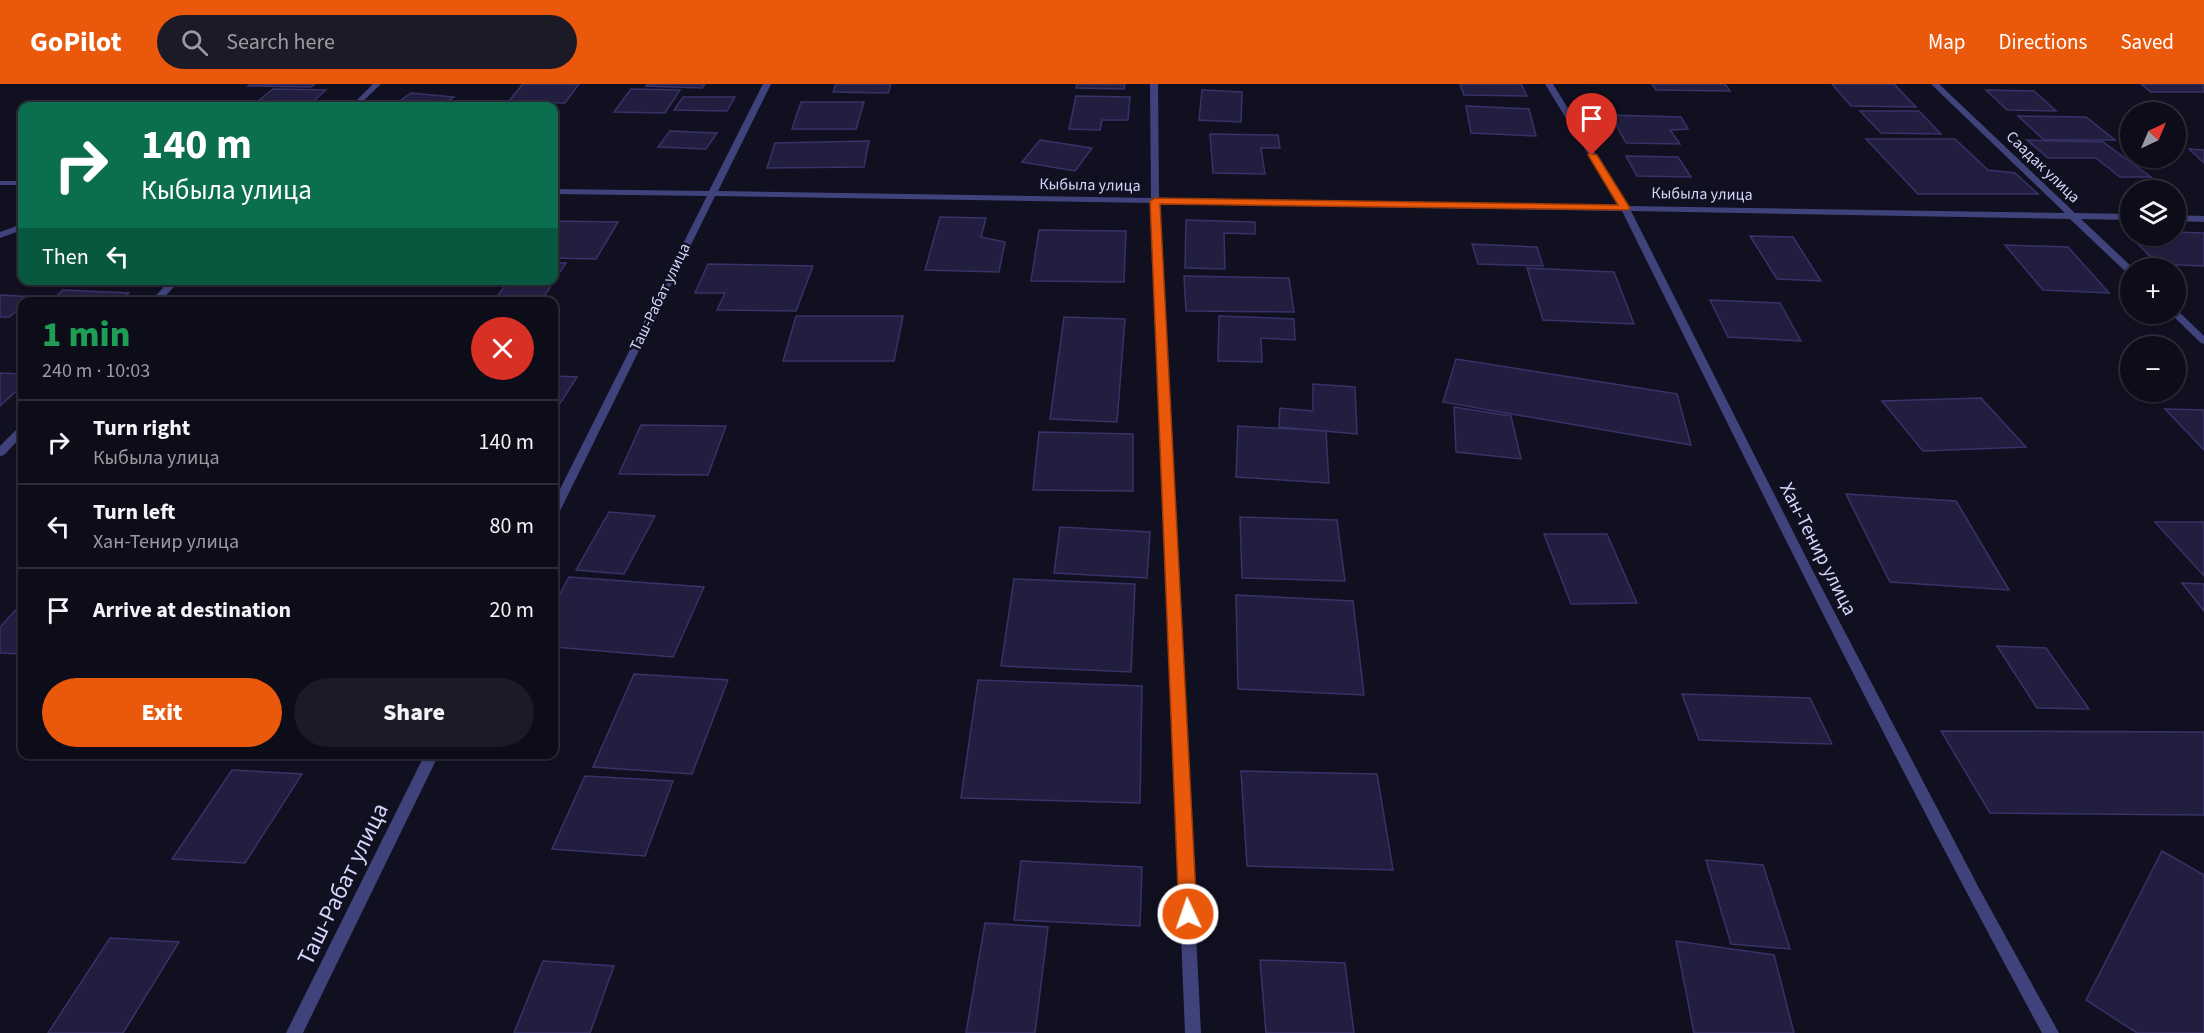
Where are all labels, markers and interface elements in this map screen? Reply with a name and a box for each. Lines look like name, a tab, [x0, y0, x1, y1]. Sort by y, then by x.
search box	[157, 15, 577, 69]
text: GoPilot	[30, 22, 121, 62]
icon: search	[178, 26, 211, 59]
text: Search here	[226, 26, 335, 58]
text: Map	[1928, 27, 1966, 57]
text: Directions	[1999, 27, 2087, 57]
text: Saved	[2120, 27, 2174, 57]
pin	[1566, 93, 1617, 155]
icon: arrive	[1575, 102, 1608, 135]
north arrow	[2120, 102, 2186, 168]
map controls	[2120, 102, 2186, 402]
text: 140 m	[141, 115, 252, 175]
icon: right	[42, 126, 120, 204]
street label: Саадак улица	[2001, 126, 2085, 208]
text: Кыбыла улица	[141, 171, 312, 210]
street label: Кыбыла улица	[1039, 173, 1141, 197]
button: layers	[2120, 180, 2186, 246]
street label: Кыбыла улица	[1651, 182, 1753, 206]
street label: Таш-Рабат улица	[624, 239, 696, 355]
icon: left	[101, 240, 134, 273]
text: Then	[42, 241, 89, 273]
button: +	[2120, 258, 2186, 324]
text: 1 min	[42, 309, 130, 360]
button: close	[471, 317, 534, 380]
button: −	[2120, 336, 2186, 402]
text: 240 m · 10:03	[42, 357, 150, 385]
text: Turn right	[93, 412, 190, 444]
icon: right	[42, 426, 75, 459]
text: 140 m	[479, 426, 534, 458]
text: Кыбыла улица	[93, 444, 220, 472]
street label: Хан-Тенир улица	[1772, 478, 1864, 620]
text: Turn left	[93, 496, 175, 528]
icon: left	[42, 510, 75, 543]
text: 80 m	[489, 510, 534, 542]
text: Хан-Тенир улица	[93, 528, 239, 556]
icon: arrive	[42, 594, 75, 627]
text: Arrive at destination	[93, 594, 291, 626]
text: 20 m	[489, 594, 534, 626]
button: Exit	[42, 678, 282, 747]
button: Share	[294, 678, 534, 747]
street label: Таш-Рабат улица	[289, 797, 397, 971]
position arrow	[1156, 882, 1220, 946]

